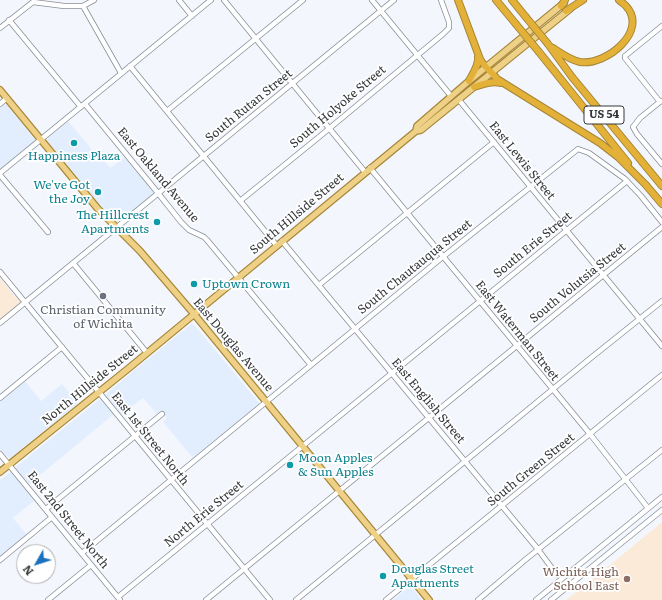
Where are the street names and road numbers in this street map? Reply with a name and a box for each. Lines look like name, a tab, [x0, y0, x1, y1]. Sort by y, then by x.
street label: South Holyoke Street	[287, 63, 389, 151]
street label: South Rutan Street	[203, 66, 295, 146]
road number: US 54	[584, 106, 624, 124]
street label: East Lewis Street	[486, 119, 558, 203]
street label: East Oakland Avenue	[114, 125, 202, 225]
street label: South Hillside Street	[247, 170, 347, 258]
street label: South Erie Street	[491, 209, 575, 281]
street label: South Chautauqua Street	[355, 217, 475, 317]
street label: South Volutsia Street	[527, 240, 629, 326]
street label: East Waterman Street	[472, 278, 562, 384]
street label: East Douglas Avenue	[190, 295, 276, 395]
street label: North Hillside Street	[39, 342, 141, 428]
street label: East English Street	[388, 355, 468, 447]
street label: East 1st Street North	[108, 390, 192, 488]
street label: South Green Street	[484, 430, 578, 510]
street label: East 2nd Street North	[24, 468, 112, 572]
street label: North Erie Street	[162, 478, 246, 550]

